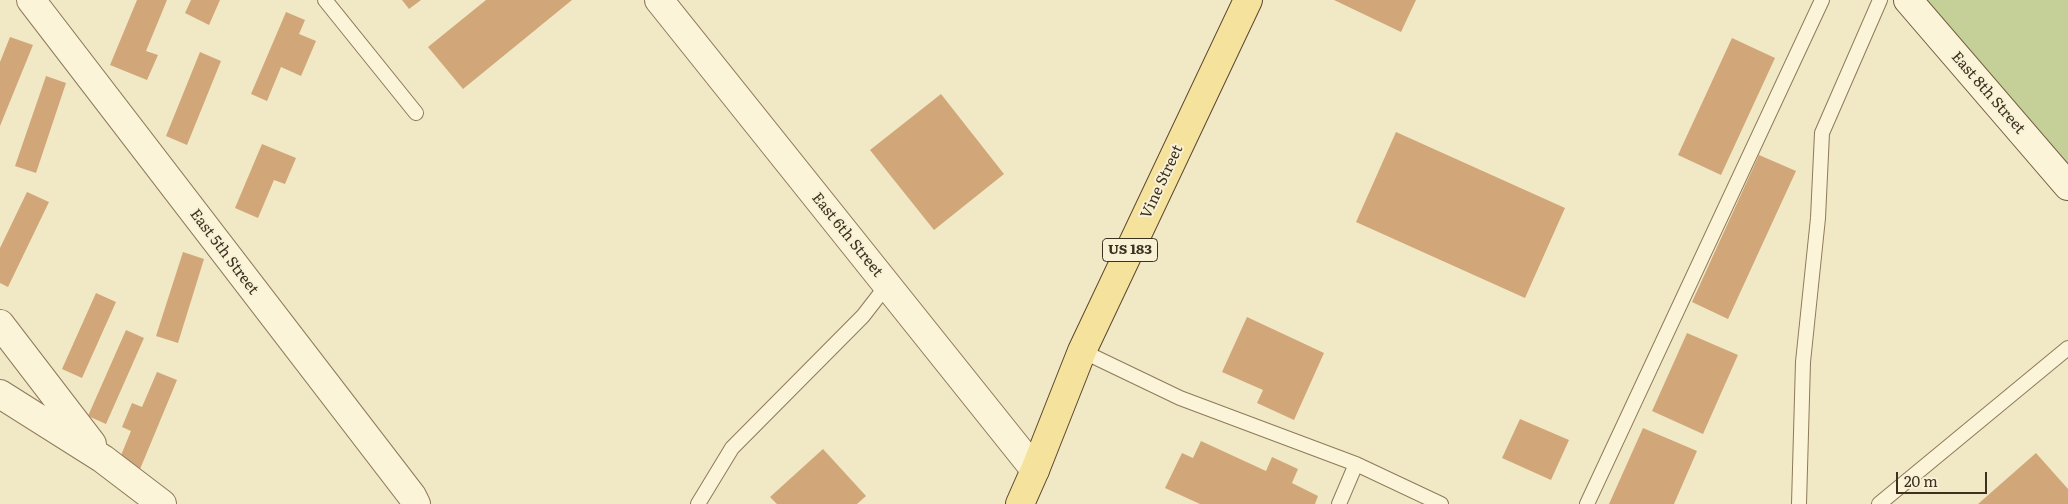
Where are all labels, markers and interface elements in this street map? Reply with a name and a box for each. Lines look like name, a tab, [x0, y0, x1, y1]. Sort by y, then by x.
street label: East 8th Street	[1947, 48, 2029, 138]
street label: Vine Street	[1137, 142, 1187, 222]
street label: East 6th Street	[808, 189, 886, 281]
street label: East 5th Street	[186, 206, 262, 298]
road number: US 183	[1102, 238, 1158, 262]
scale bar	[1898, 462, 1989, 494]
text: 20 m	[1904, 469, 1938, 492]

